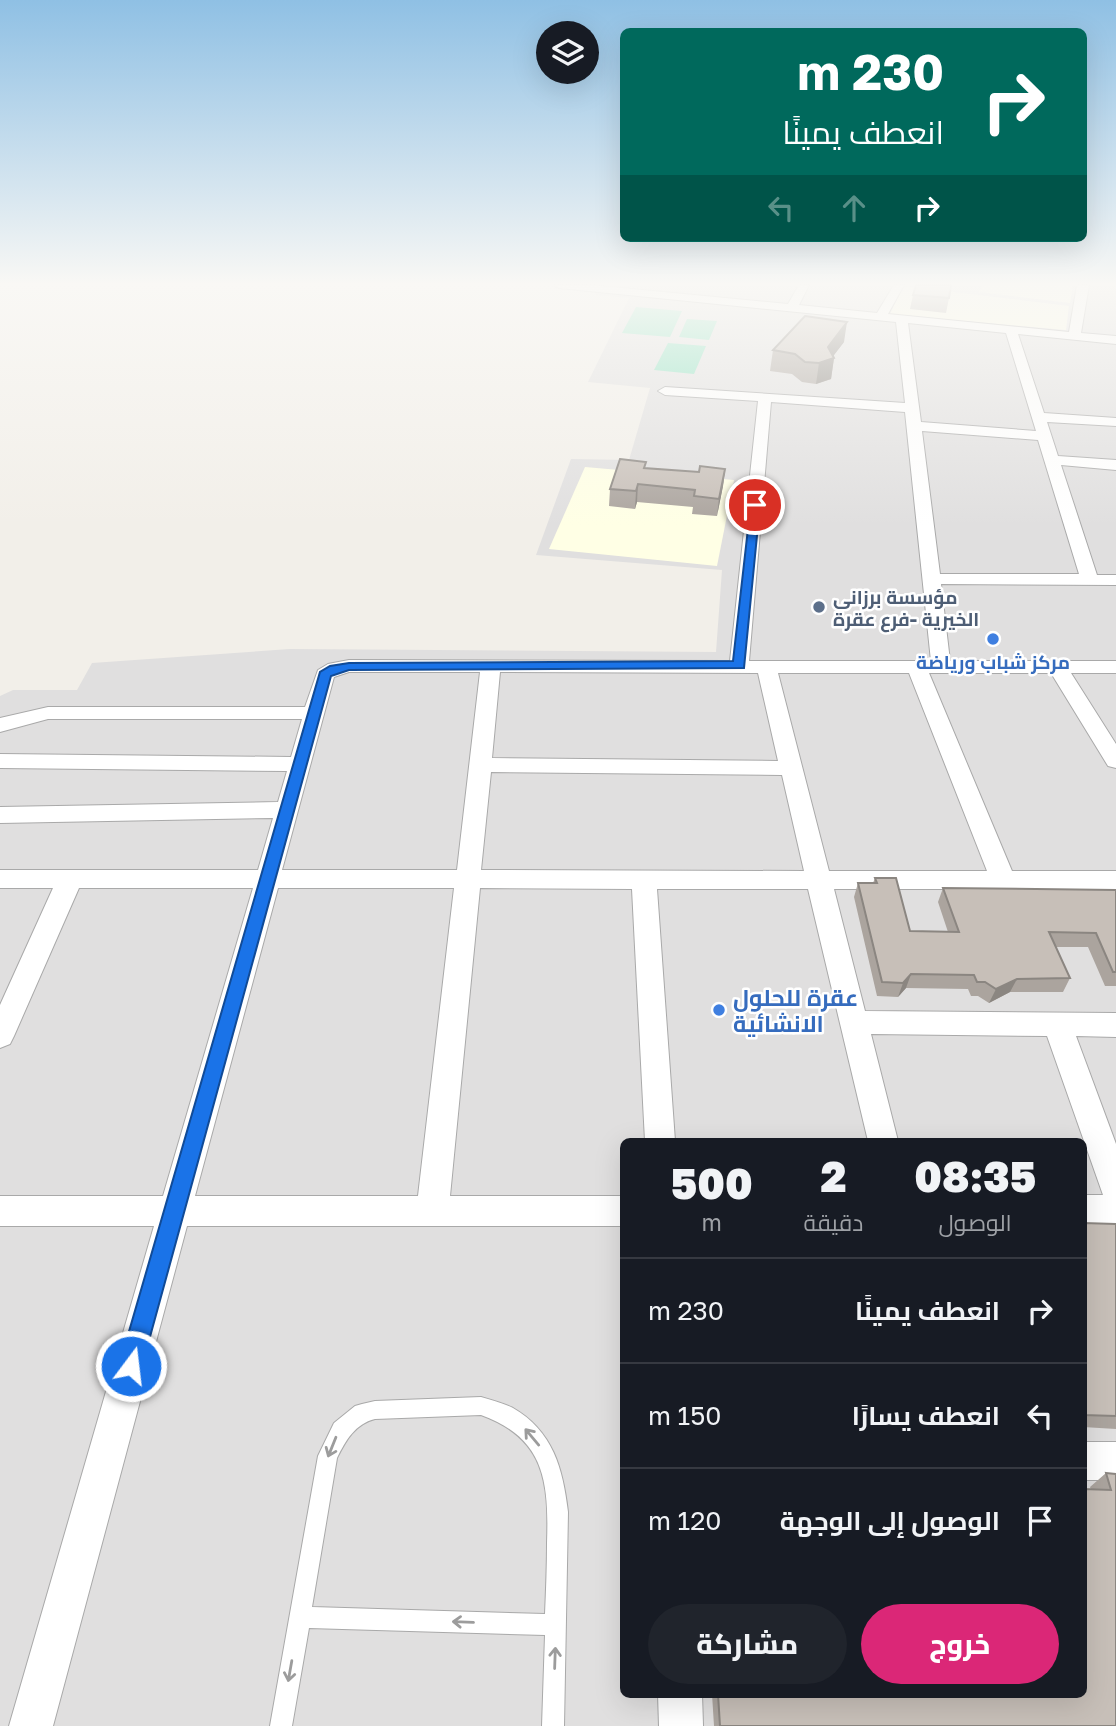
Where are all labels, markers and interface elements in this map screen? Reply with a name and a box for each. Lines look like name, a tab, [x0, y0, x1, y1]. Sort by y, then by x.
map controls	[536, 21, 599, 84]
button: layers	[536, 21, 599, 84]
text: 230 m	[797, 42, 944, 101]
icon: right	[968, 56, 1059, 147]
text: انعطف يمينًا	[782, 113, 944, 151]
icon: left	[762, 189, 800, 227]
icon: ahead	[835, 189, 873, 227]
icon: right	[908, 189, 946, 227]
pin	[725, 475, 785, 535]
icon: arrive	[736, 486, 774, 524]
place label: مؤسسة برزانى الخيرية -فرع عقرة	[833, 585, 979, 633]
marker: مؤسسة برزانى الخيرية -فرع عقرة	[811, 599, 827, 615]
marker: مركز شباب ورياضة	[985, 631, 1001, 647]
place label: مركز شباب ورياضة	[916, 650, 1070, 674]
place label: عقرة للحلول الانشائیة	[733, 983, 858, 1037]
marker: عقرة للحلول الانشائیة	[711, 1002, 727, 1018]
text: 2	[820, 1151, 846, 1201]
text: 08:35	[914, 1151, 1036, 1201]
text: 500	[671, 1158, 753, 1208]
text: m	[702, 1208, 722, 1236]
text: دقيقة	[804, 1208, 863, 1236]
text: الوصول	[939, 1208, 1012, 1236]
icon: right	[1021, 1292, 1059, 1330]
text: 230 m	[648, 1295, 724, 1326]
text: انعطف يمينًا	[855, 1295, 1000, 1326]
position arrow	[94, 1329, 168, 1403]
icon: left	[1021, 1397, 1059, 1435]
text: 150 m	[648, 1400, 721, 1431]
text: انعطف يسارًا	[852, 1400, 1000, 1431]
one-way arrow	[524, 1428, 540, 1446]
one-way arrow	[324, 1436, 337, 1458]
icon: arrive	[1021, 1502, 1059, 1540]
text: 120 m	[648, 1505, 721, 1536]
text: الوصول إلى الوجهة	[780, 1505, 1000, 1536]
button: مشاركة	[648, 1604, 847, 1684]
button: خروج	[861, 1604, 1059, 1684]
one-way arrow	[452, 1616, 475, 1629]
one-way arrow	[548, 1647, 562, 1670]
one-way arrow	[283, 1659, 296, 1682]

